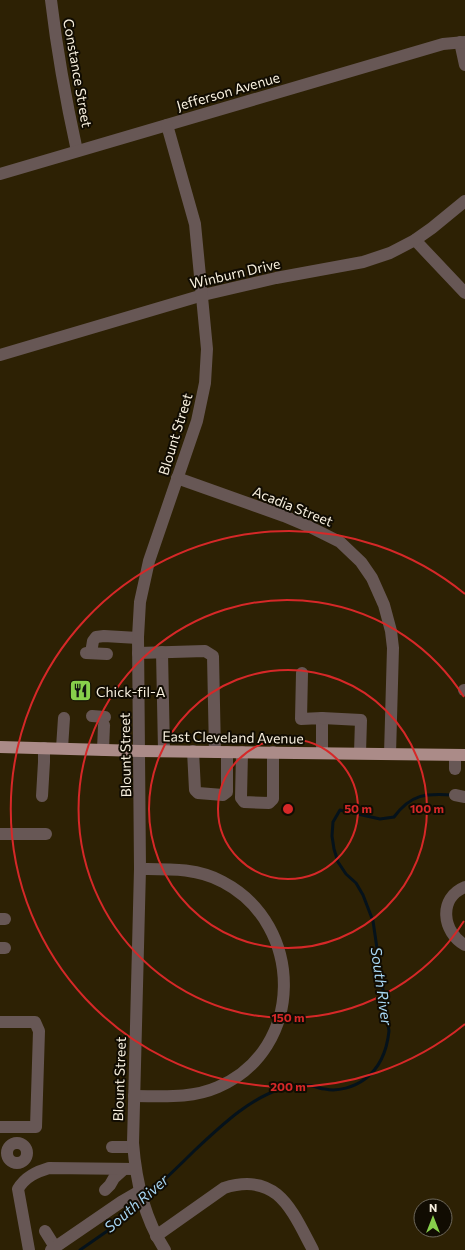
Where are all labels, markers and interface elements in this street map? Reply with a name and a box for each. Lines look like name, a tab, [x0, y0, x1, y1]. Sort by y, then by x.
street label: Constance Street	[60, 17, 96, 129]
street label: Jefferson Avenue	[174, 68, 282, 114]
street label: Winburn Drive	[188, 254, 282, 292]
street label: Blount Street	[154, 391, 196, 477]
street label: Acadia Street	[250, 482, 336, 530]
restaurant icon: Chick-fil-A	[68, 678, 94, 704]
place label: Chick-fil-A	[96, 683, 166, 700]
street label: Blount Street	[116, 712, 134, 798]
street label: East Cleveland Avenue	[162, 727, 304, 747]
text: 50 m	[344, 801, 372, 815]
text: 100 m	[410, 801, 444, 815]
centre of rings	[281, 802, 295, 816]
water label: South River	[368, 946, 397, 1027]
text: 150 m	[271, 1010, 305, 1024]
street label: Blount Street	[109, 1036, 129, 1122]
text: 200 m	[270, 1079, 306, 1093]
water label: South River	[100, 1170, 173, 1236]
north arrow	[413, 1198, 453, 1238]
text: N	[429, 1201, 437, 1214]

